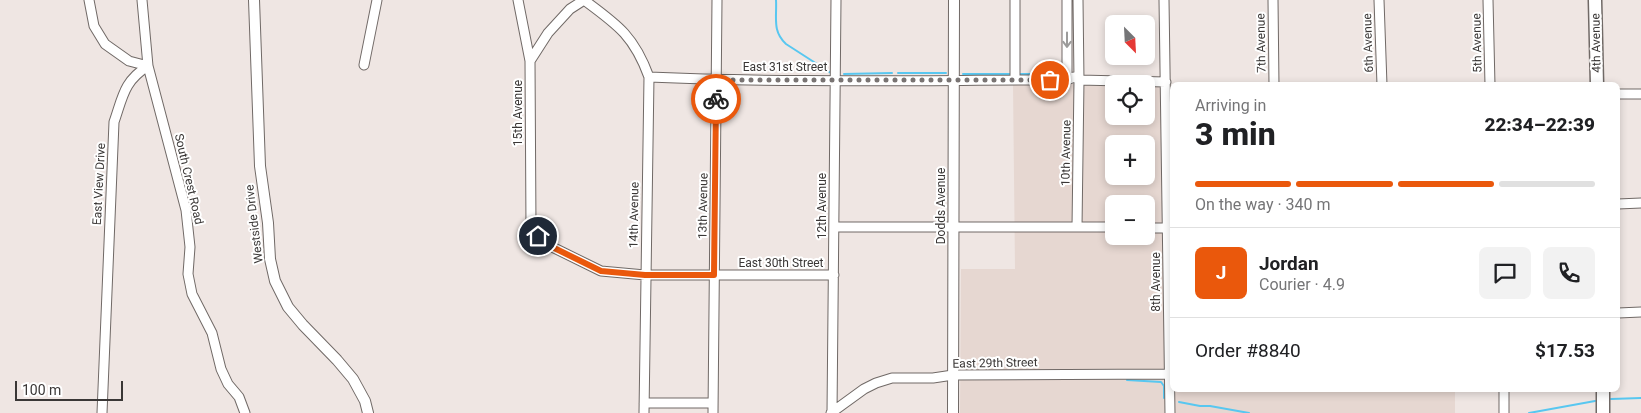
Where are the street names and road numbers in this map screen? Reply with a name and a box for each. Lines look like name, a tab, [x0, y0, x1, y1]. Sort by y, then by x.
street label: 7th Avenue	[1253, 13, 1269, 73]
street label: 6th Avenue	[1360, 13, 1376, 73]
street label: 5th Avenue	[1469, 13, 1485, 73]
street label: 4th Avenue	[1588, 13, 1604, 73]
street label: East 31st Street	[743, 60, 827, 74]
street label: 15th Avenue	[511, 80, 525, 146]
street label: 10th Avenue	[1058, 120, 1074, 186]
street label: South Crest Road	[172, 132, 206, 226]
street label: East View Drive	[90, 143, 108, 225]
street label: Dodds Avenue	[934, 168, 948, 244]
street label: 13th Avenue	[695, 173, 711, 239]
street label: 12th Avenue	[815, 173, 829, 239]
street label: 14th Avenue	[626, 182, 642, 248]
street label: Westside Drive	[242, 184, 266, 264]
street label: 8th Avenue	[1149, 252, 1163, 312]
street label: East 30th Street	[738, 256, 824, 270]
street label: East 29th Street	[952, 355, 1038, 371]

